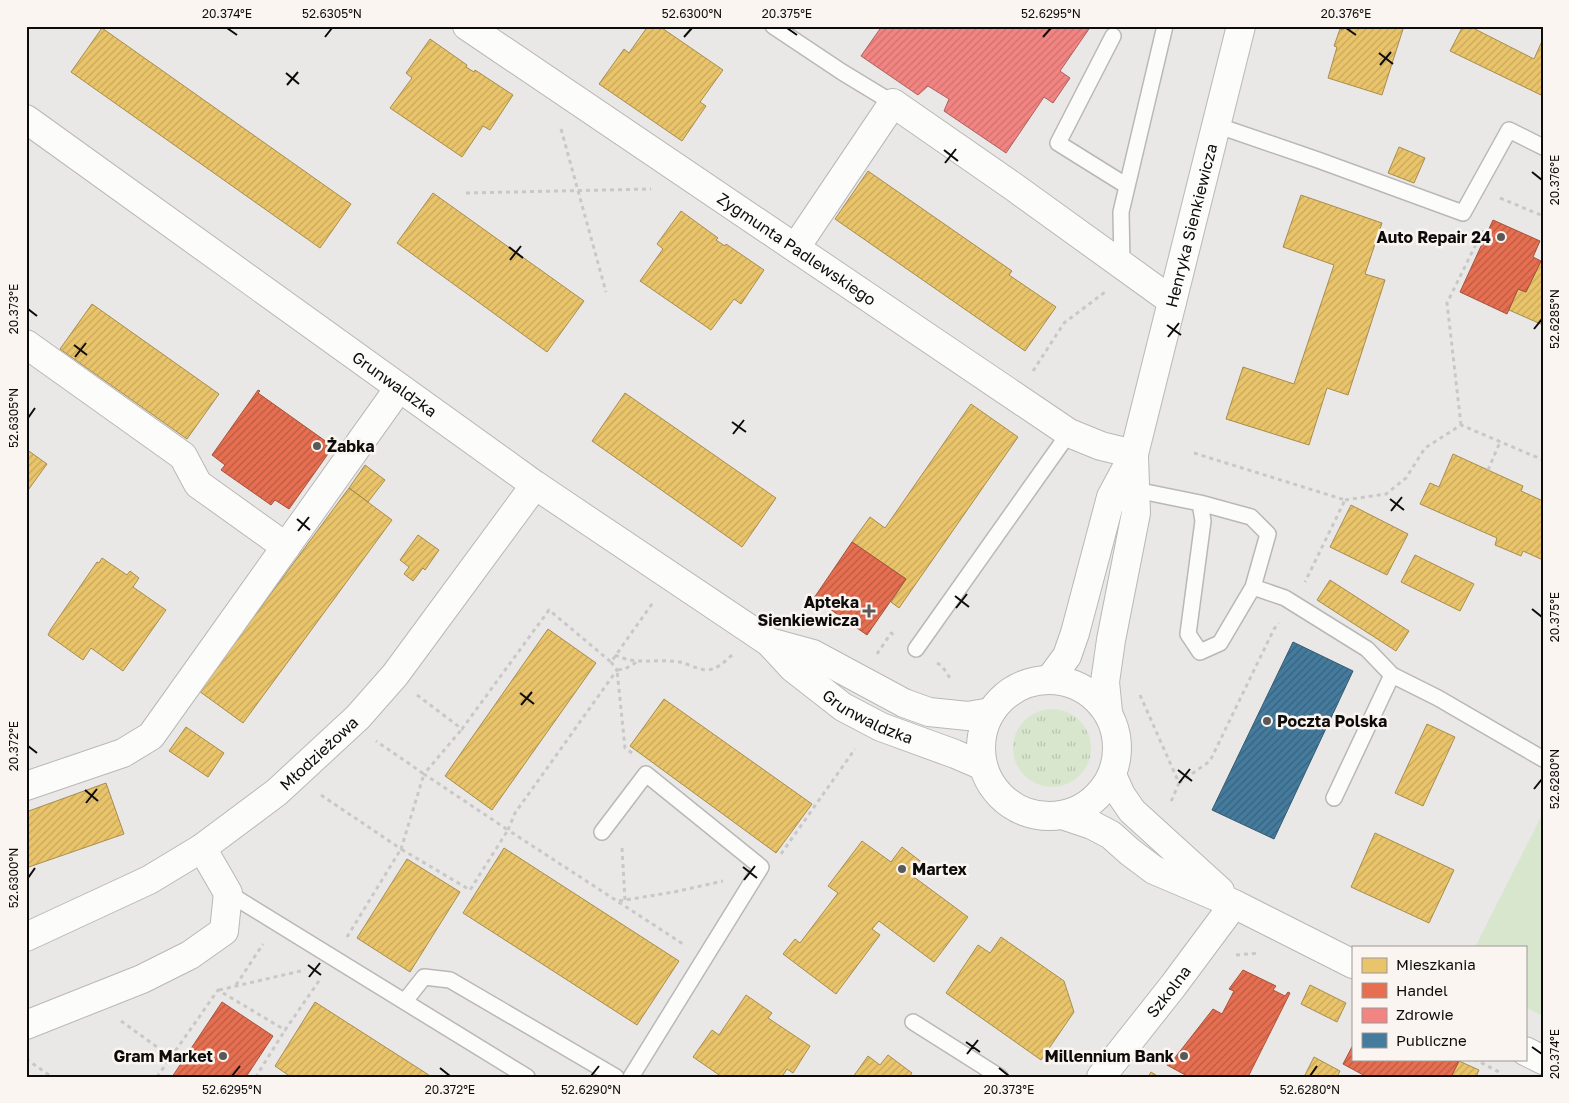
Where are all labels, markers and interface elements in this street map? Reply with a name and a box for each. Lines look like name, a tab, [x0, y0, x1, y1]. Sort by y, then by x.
text: 20.374°E	[202, 6, 252, 21]
text: 52.6305°N	[302, 6, 362, 21]
text: 52.6300°N	[662, 6, 722, 21]
text: 20.375°E	[762, 6, 812, 21]
text: 52.6295°N	[1021, 6, 1081, 21]
text: 20.376°E	[1321, 6, 1371, 21]
street label: Henryka Sienkiewicza	[1161, 141, 1221, 310]
text: 20.376°E	[1547, 155, 1562, 205]
street label: Zygmunta Padlewskiego	[713, 188, 880, 310]
place label: Auto Repair 24	[1377, 227, 1491, 247]
marker: Auto Repair 24	[1495, 231, 1507, 243]
text: 20.373°E	[6, 284, 21, 334]
text: 52.6285°N	[1547, 289, 1562, 349]
street label: Grunwaldzka	[348, 347, 441, 421]
text: 52.6305°N	[6, 388, 21, 448]
place label: Żabka	[327, 436, 375, 456]
marker: Żabka	[311, 440, 323, 452]
place label: Apteka Sienkiewicza	[757, 592, 859, 630]
text: 20.375°E	[1547, 592, 1562, 642]
marker: Apteka Sienkiewicza	[863, 605, 875, 617]
street label: Grunwaldzka	[819, 685, 916, 748]
place label: Poczta Polska	[1277, 711, 1387, 731]
street label: Młodzieżowa	[275, 712, 362, 794]
marker: Poczta Polska	[1261, 715, 1273, 727]
text: 20.372°E	[6, 721, 21, 771]
text: 52.6280°N	[1547, 749, 1562, 809]
text: 52.6300°N	[6, 848, 21, 908]
place label: Martex	[912, 859, 968, 879]
marker: Martex	[896, 863, 908, 875]
legend	[1352, 946, 1526, 1060]
text: Mieszkania	[1396, 955, 1476, 973]
street label: Szkolna	[1142, 961, 1195, 1021]
text: Handel	[1396, 981, 1448, 999]
text: Zdrowie	[1396, 1005, 1454, 1023]
text: 20.374°E	[1547, 1029, 1562, 1079]
text: Publiczne	[1396, 1031, 1467, 1049]
place label: Gram Market	[113, 1046, 213, 1066]
place label: Millennium Bank	[1045, 1046, 1175, 1066]
marker: Gram Market	[217, 1050, 229, 1062]
marker: Millennium Bank	[1178, 1050, 1190, 1062]
text: 52.6295°N	[202, 1082, 262, 1097]
text: 20.372°E	[425, 1082, 475, 1097]
text: 52.6290°N	[561, 1082, 621, 1097]
text: 20.373°E	[984, 1082, 1034, 1097]
text: 52.6280°N	[1280, 1082, 1340, 1097]

